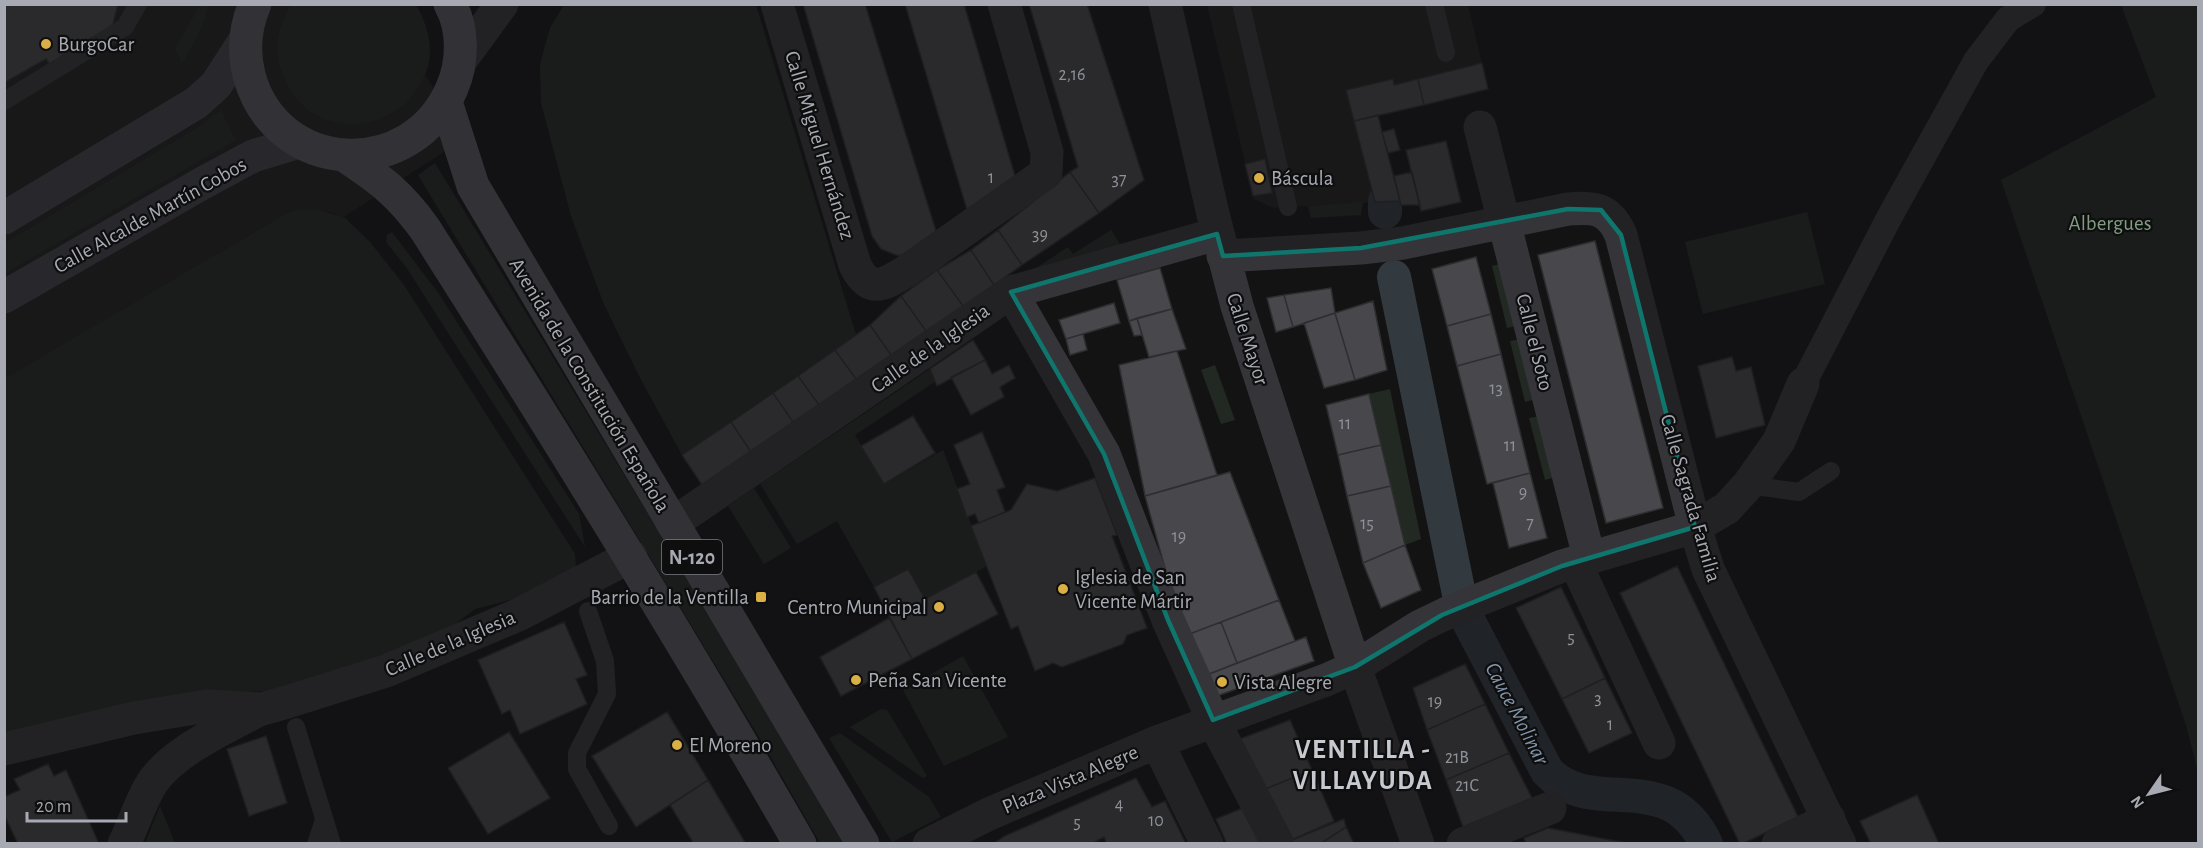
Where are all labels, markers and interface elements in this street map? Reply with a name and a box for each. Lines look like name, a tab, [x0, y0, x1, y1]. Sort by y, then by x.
place label: BurgoCar	[58, 34, 135, 55]
marker: BurgoCar	[39, 37, 53, 51]
street label: Calle Miguel Hernández	[781, 48, 858, 242]
house number: 2,16	[1059, 66, 1085, 84]
street label: Calle Alcalde Martín Cobos	[50, 154, 250, 277]
place label: Báscula	[1271, 168, 1334, 189]
house number: 1	[988, 169, 994, 187]
house number: 37	[1112, 171, 1126, 189]
marker: Báscula	[1252, 171, 1266, 185]
park label: Albergues	[2069, 213, 2151, 234]
house number: 39	[1032, 226, 1048, 244]
street label: Avenida de la Constitución Española	[505, 255, 674, 516]
street label: Calle Mayor	[1223, 290, 1272, 388]
street label: Calle el Soto	[1512, 292, 1557, 393]
street label: Calle de la Iglesia	[867, 300, 994, 397]
house number: 13	[1489, 380, 1503, 398]
street label: Calle Sagrada Familia	[1656, 412, 1725, 585]
house number: 11	[1339, 415, 1351, 433]
house number: 11	[1504, 437, 1516, 455]
house number: 9	[1519, 484, 1527, 502]
house number: 15	[1360, 515, 1374, 533]
house number: 7	[1526, 515, 1534, 533]
house number: 19	[1172, 528, 1186, 546]
road number: N-120	[662, 540, 722, 574]
place label: Iglesia de San Vicente Mártir	[1075, 567, 1191, 612]
marker: Iglesia de San Vicente Mártir	[1056, 582, 1070, 596]
place label: Barrio de la Ventilla	[590, 587, 749, 608]
marker: Barrio de la Ventilla	[754, 590, 768, 604]
place label: Centro Municipal	[787, 597, 927, 618]
marker: Centro Municipal	[932, 600, 946, 614]
street label: Calle de la Iglesia	[382, 606, 519, 680]
house number: 5	[1567, 629, 1575, 647]
water label: Cauce Molinar	[1481, 659, 1554, 769]
place label: Peña San Vicente	[868, 670, 1007, 691]
place label: Vista Alegre	[1234, 672, 1332, 693]
marker: Peña San Vicente	[849, 673, 863, 687]
marker: Vista Alegre	[1215, 675, 1229, 689]
house number: 3	[1594, 690, 1602, 708]
house number: 19	[1428, 693, 1442, 711]
house number: 1	[1607, 716, 1613, 734]
place label: El Moreno	[689, 735, 772, 756]
district label: VENTILLA - VILLAYUDA	[1292, 736, 1434, 794]
marker: El Moreno	[670, 738, 684, 752]
street label: Plaza Vista Alegre	[999, 741, 1141, 818]
house number: 21B	[1445, 749, 1469, 767]
north arrow	[2119, 764, 2179, 824]
house number: 21C	[1455, 777, 1479, 795]
scale bar	[27, 785, 126, 823]
text: N	[2128, 793, 2147, 811]
house number: 4	[1115, 796, 1124, 814]
text: 20 m	[36, 798, 71, 816]
house number: 10	[1148, 812, 1164, 830]
house number: 5	[1073, 814, 1081, 832]

